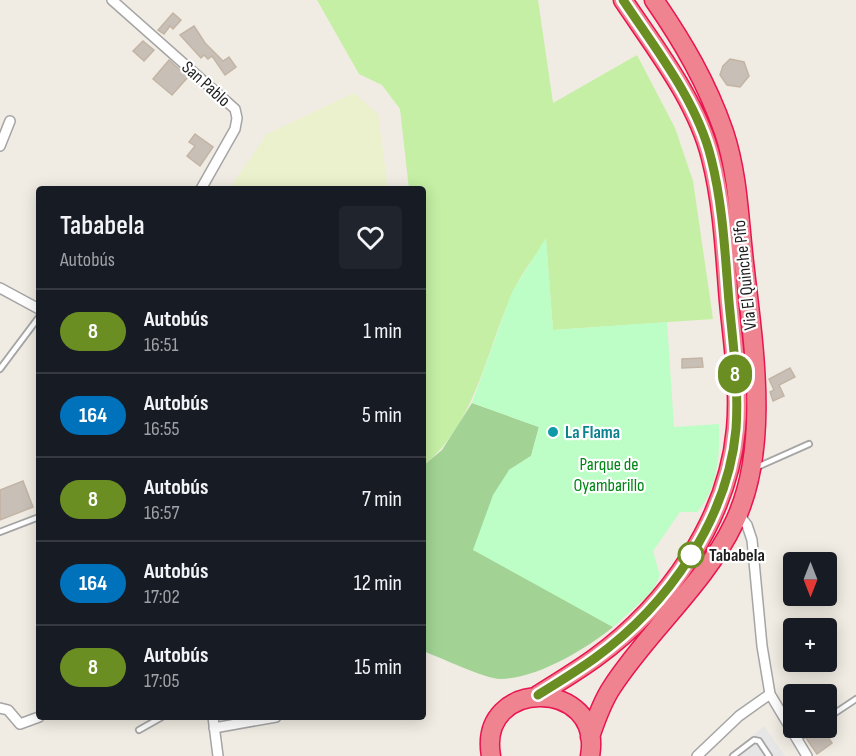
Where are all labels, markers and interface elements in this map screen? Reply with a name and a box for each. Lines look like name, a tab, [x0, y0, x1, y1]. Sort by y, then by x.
street label: San Pablo	[178, 57, 234, 111]
button: heart	[339, 206, 402, 269]
text: Tababela	[60, 209, 145, 242]
street label: Via El Quinche Pifo	[729, 219, 761, 331]
text: Autobús	[60, 248, 115, 272]
text: Autobús	[144, 306, 208, 333]
text: 1 min	[363, 318, 402, 345]
text: 8	[88, 319, 98, 344]
text: 16:51	[144, 333, 179, 357]
line badge: 8	[716, 354, 754, 394]
text: 8	[730, 362, 740, 387]
text: Autobús	[144, 390, 208, 417]
text: 5 min	[362, 402, 402, 429]
text: 164	[79, 403, 107, 428]
text: 16:55	[144, 417, 180, 441]
place label: La Flama	[565, 422, 620, 443]
marker: La Flama	[546, 425, 560, 439]
park label: Parque de Oyambarillo	[573, 454, 645, 496]
text: Autobús	[144, 474, 208, 501]
text: 7 min	[362, 486, 402, 513]
text: 8	[88, 487, 98, 512]
text: 16:57	[144, 501, 179, 525]
marker: Tababela	[678, 542, 704, 568]
place label: Tababela	[709, 545, 765, 566]
north arrow	[783, 552, 837, 606]
map controls	[783, 552, 837, 738]
text: Autobús	[144, 558, 208, 585]
text: 12 min	[354, 570, 402, 597]
text: 164	[79, 571, 107, 596]
text: 17:02	[144, 585, 180, 609]
button: +	[783, 618, 837, 672]
text: Autobús	[144, 642, 208, 669]
text: 15 min	[354, 654, 402, 681]
text: 8	[88, 655, 98, 680]
text: 17:05	[144, 669, 180, 693]
button: −	[783, 684, 837, 738]

